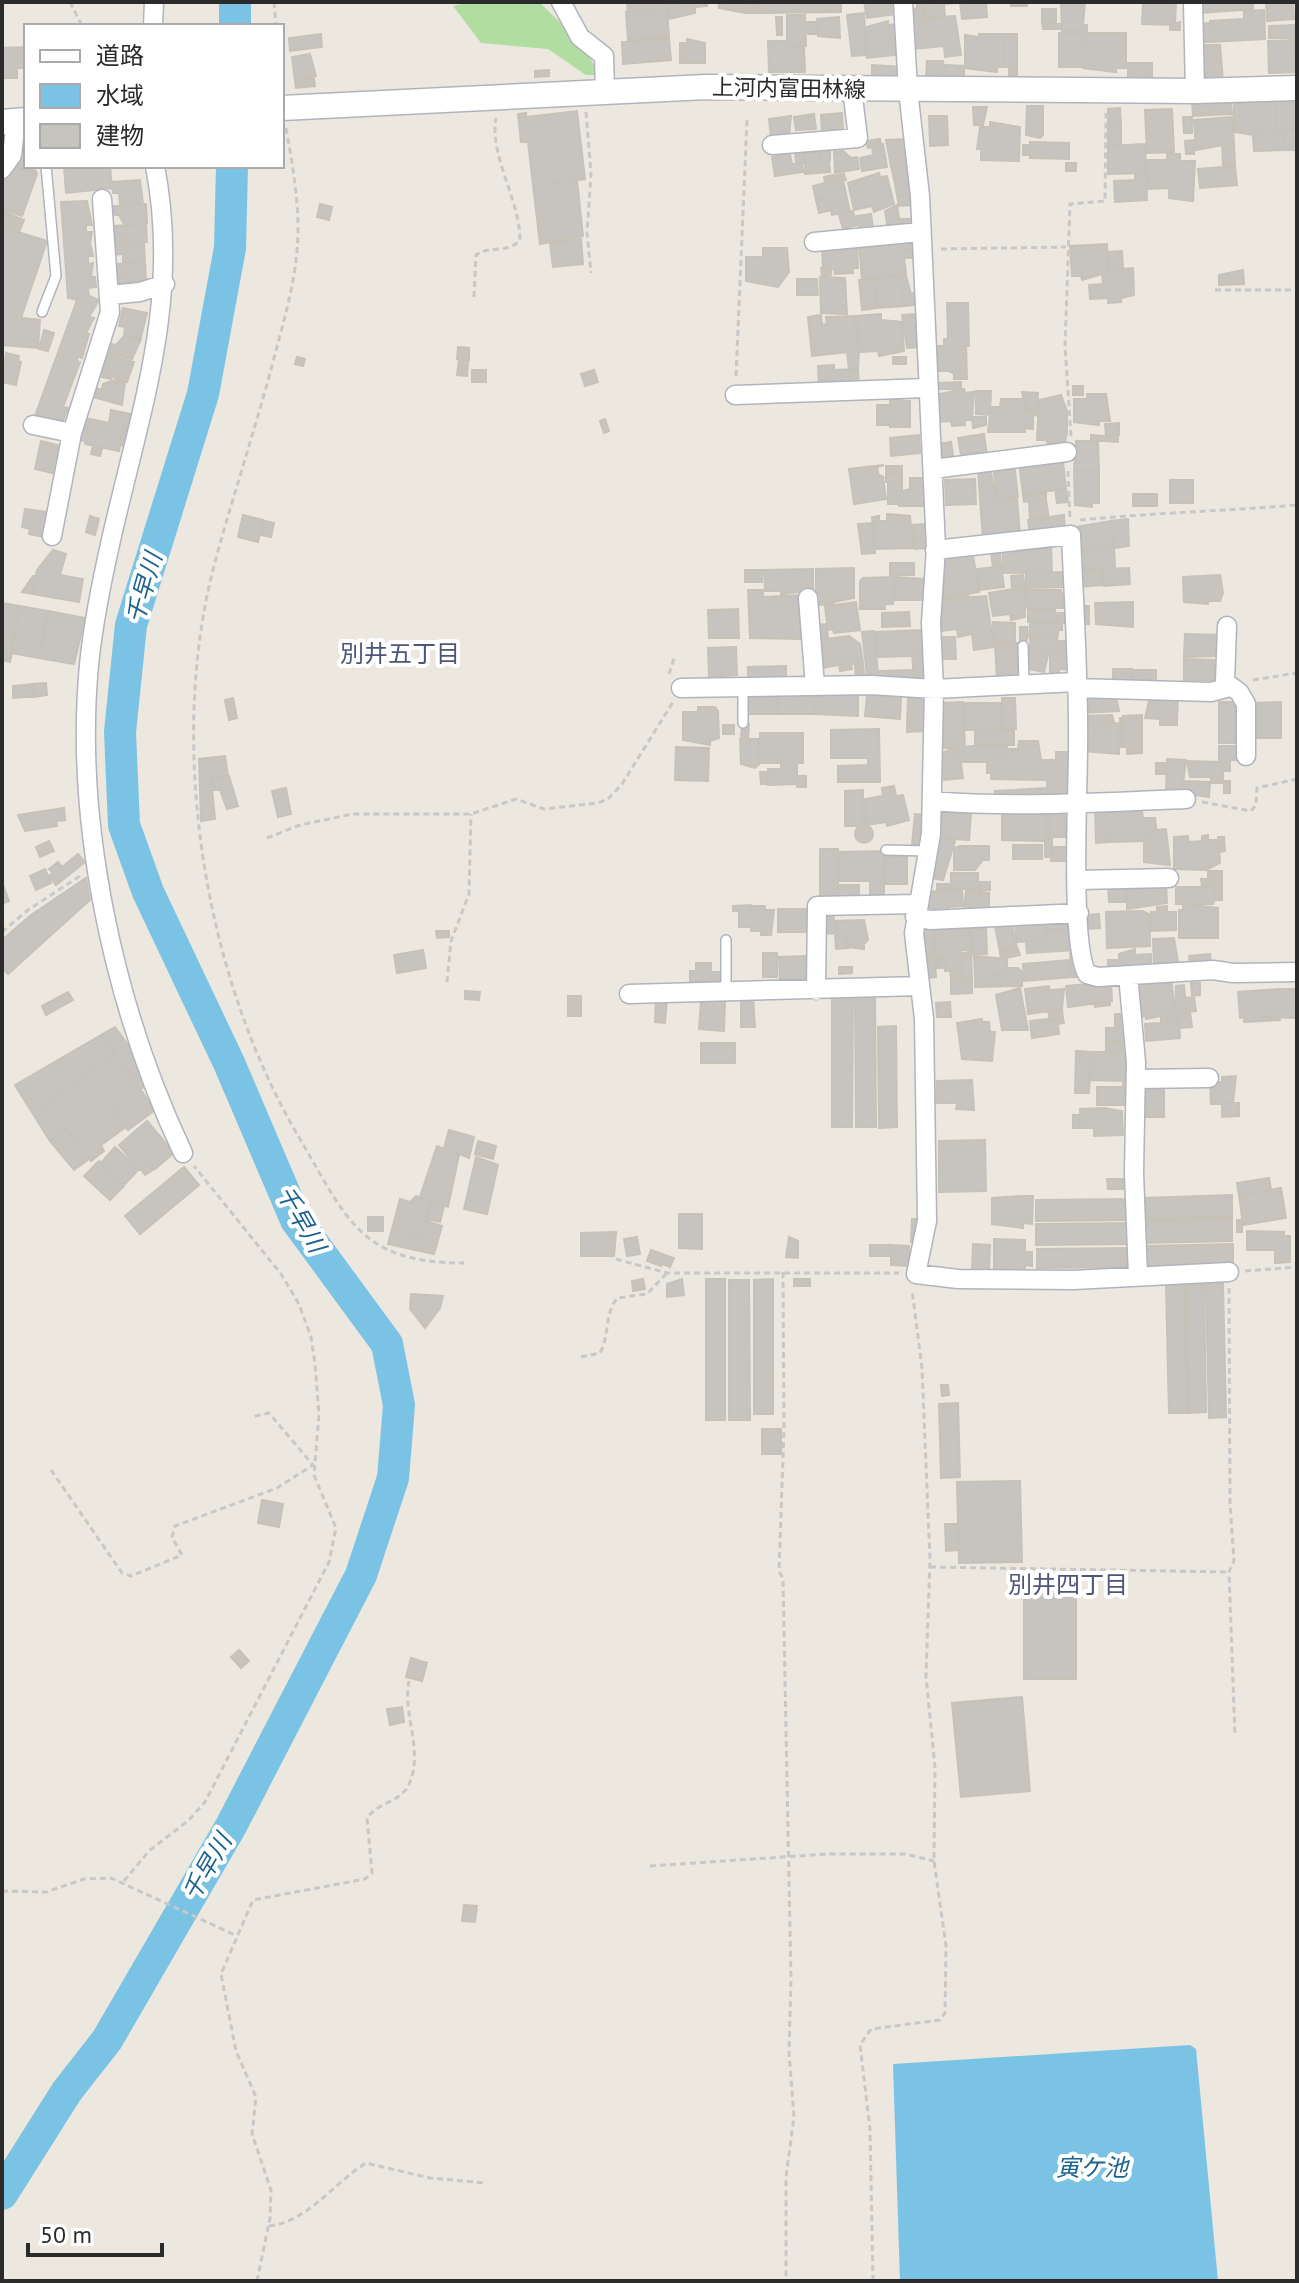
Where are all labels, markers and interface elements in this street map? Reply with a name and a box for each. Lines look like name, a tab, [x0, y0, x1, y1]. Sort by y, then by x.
legend	[24, 24, 284, 168]
text: 道路	[96, 40, 144, 71]
street label: 上河内富田林線	[712, 73, 866, 103]
text: 水域	[96, 80, 144, 111]
text: 建物	[96, 120, 144, 151]
water label: 千早川	[119, 546, 170, 627]
district label: 別井五丁目	[340, 638, 460, 669]
water label: 千早川	[270, 1180, 334, 1261]
district label: 別井四丁目	[1008, 1569, 1128, 1600]
water label: 千早川	[176, 1825, 240, 1906]
water label: 寅ケ池	[1056, 2152, 1130, 2183]
scale bar	[28, 2207, 162, 2257]
text: 50 m	[40, 2219, 92, 2250]

